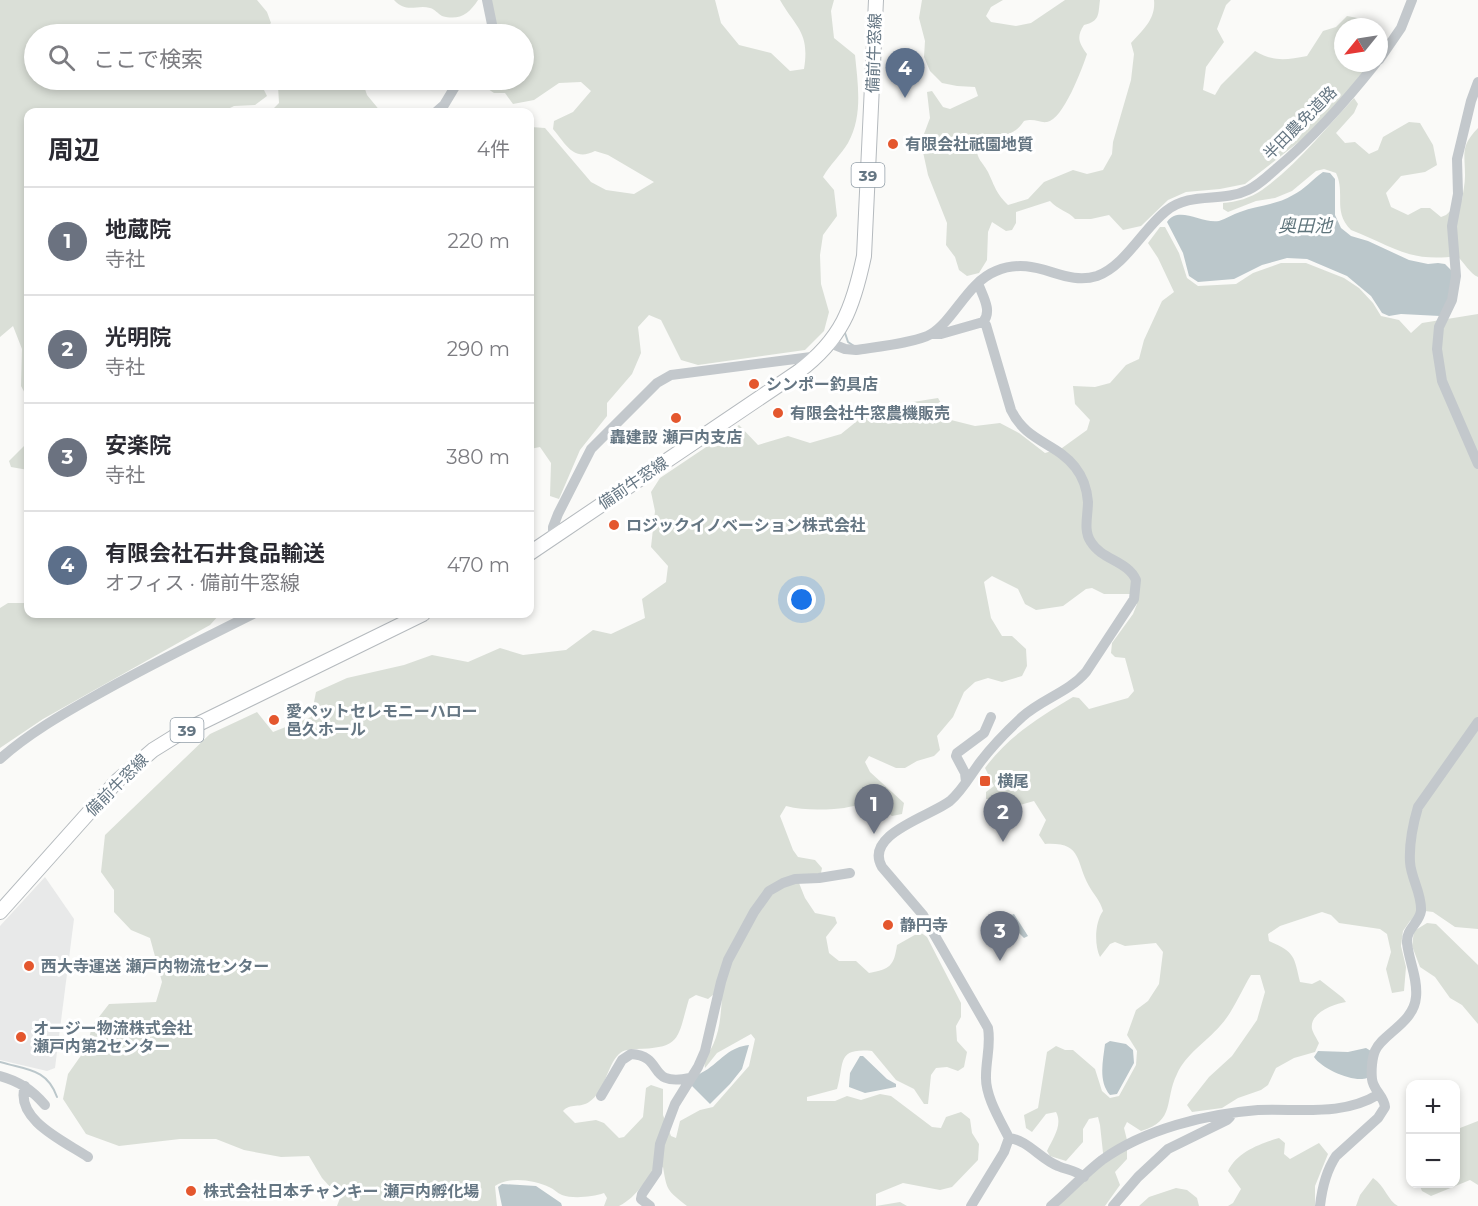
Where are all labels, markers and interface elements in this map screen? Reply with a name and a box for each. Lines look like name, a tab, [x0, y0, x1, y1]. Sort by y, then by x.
street label: 備前牛窓線	[863, 13, 885, 93]
north arrow	[1334, 18, 1388, 72]
search box	[24, 24, 534, 90]
icon: search	[45, 41, 78, 74]
text: ここで検索	[93, 46, 203, 73]
pin: 4	[886, 48, 924, 98]
street label: 半田農免道路	[1259, 82, 1341, 164]
text: 周辺	[48, 134, 100, 166]
place label: 有限会社祇園地質	[905, 135, 1033, 154]
text: 4件	[477, 137, 510, 161]
marker: 有限会社祇園地質	[886, 137, 900, 151]
road number: 39	[852, 163, 884, 187]
water label: 奥田池	[1278, 215, 1334, 237]
text: 地蔵院	[105, 216, 171, 243]
text: 1	[64, 229, 71, 253]
text: 220 m	[448, 229, 510, 253]
text: 寺社	[105, 247, 145, 271]
text: 光明院	[105, 324, 171, 351]
text: 2	[62, 337, 73, 361]
text: 290 m	[447, 337, 510, 361]
text: 寺社	[105, 355, 145, 379]
place label: シンポー釣具店	[766, 375, 878, 394]
marker: シンポー釣具店	[747, 377, 761, 391]
place label: 有限会社牛窓農機販売	[790, 404, 950, 423]
marker: 有限会社牛窓農機販売	[771, 406, 785, 420]
marker: 轟建設 瀬戸内支店	[669, 411, 683, 425]
place label: 轟建設 瀬戸内支店	[610, 428, 742, 447]
text: 安楽院	[105, 432, 171, 459]
text: 3	[62, 445, 73, 469]
text: 380 m	[446, 445, 510, 469]
street label: 備前牛窓線	[595, 453, 671, 513]
text: 寺社	[105, 463, 145, 487]
place label: ロジックイノベーション株式会社	[626, 516, 866, 535]
marker: ロジックイノベーション株式会社	[607, 518, 621, 532]
text: 有限会社石井食品輸送	[105, 540, 325, 567]
text: 4	[61, 553, 74, 577]
text: 470 m	[447, 553, 510, 577]
text: オフィス · 備前牛窓線	[105, 571, 300, 595]
your location	[787, 585, 816, 614]
place label: 愛ペットセレモニーハロー 邑久ホール	[286, 702, 478, 739]
marker: 愛ペットセレモニーハロー 邑久ホール	[267, 713, 281, 727]
road number: 39	[170, 718, 204, 742]
street label: 備前牛窓線	[82, 750, 152, 820]
place label: 横尾	[997, 772, 1029, 791]
marker: 横尾	[978, 774, 992, 788]
pin: 1	[854, 784, 894, 834]
pin: 2	[984, 792, 1022, 842]
pin: 3	[980, 912, 1020, 961]
place label: 静円寺	[900, 916, 948, 935]
marker: 静円寺	[881, 918, 895, 932]
place label: 西大寺運送 瀬戸内物流センター	[41, 957, 270, 976]
marker: 西大寺運送 瀬戸内物流センター	[22, 959, 36, 973]
place label: オージー物流株式会社 瀬戸内第2センター	[33, 1019, 193, 1056]
marker: オージー物流株式会社 瀬戸内第2センター	[14, 1030, 28, 1044]
map controls	[1406, 1080, 1460, 1188]
button: +	[1406, 1080, 1460, 1134]
button: −	[1406, 1134, 1460, 1188]
place label: 株式会社日本チャンキー 瀬戸内孵化場	[203, 1182, 479, 1201]
marker: 株式会社日本チャンキー 瀬戸内孵化場	[184, 1184, 198, 1198]

